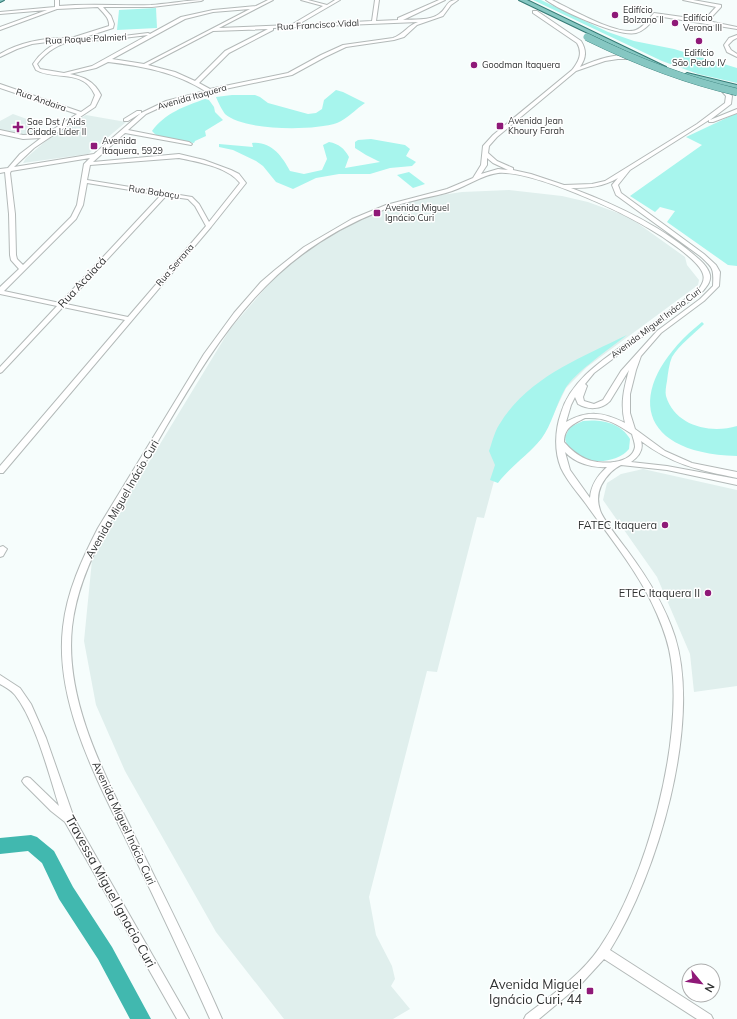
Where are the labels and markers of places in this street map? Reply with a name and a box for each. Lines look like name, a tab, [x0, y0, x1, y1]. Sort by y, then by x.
place label: Edifício Bolzano II	[623, 4, 664, 25]
marker: Edifício Bolzano II	[610, 10, 620, 20]
place label: Edifício Verona III	[683, 12, 722, 33]
marker: Edifício Verona III	[670, 18, 680, 28]
marker: Edifício São Pedro IV	[694, 36, 704, 46]
place label: Edifício São Pedro IV	[672, 47, 727, 68]
place label: Goodman Itaquera	[482, 59, 560, 70]
marker: Goodman Itaquera	[469, 60, 479, 70]
place label: Avenida Jean Khoury Farah	[508, 115, 564, 137]
place label: Sae Dst / Aids Cidade Líder II	[27, 116, 86, 137]
marker: Sae Dst / Aids Cidade Líder II	[12, 121, 24, 133]
marker: Avenida Jean Khoury Farah	[495, 121, 505, 131]
place label: Avenida Itaquera, 5929	[102, 135, 163, 156]
marker: Avenida Itaquera, 5929	[89, 141, 99, 151]
place label: Avenida Miguel Ignácio Curi	[385, 202, 449, 223]
marker: Avenida Miguel Ignácio Curi	[372, 208, 382, 218]
place label: FATEC Itaquera	[578, 518, 657, 532]
marker: FATEC Itaquera	[660, 520, 670, 530]
place label: ETEC Itaquera II	[619, 586, 700, 600]
marker: ETEC Itaquera II	[703, 588, 713, 598]
place label: Avenida Miguel Ignácio Curi, 44	[489, 976, 582, 1007]
marker: Avenida Miguel Ignácio Curi, 44	[585, 986, 595, 996]

